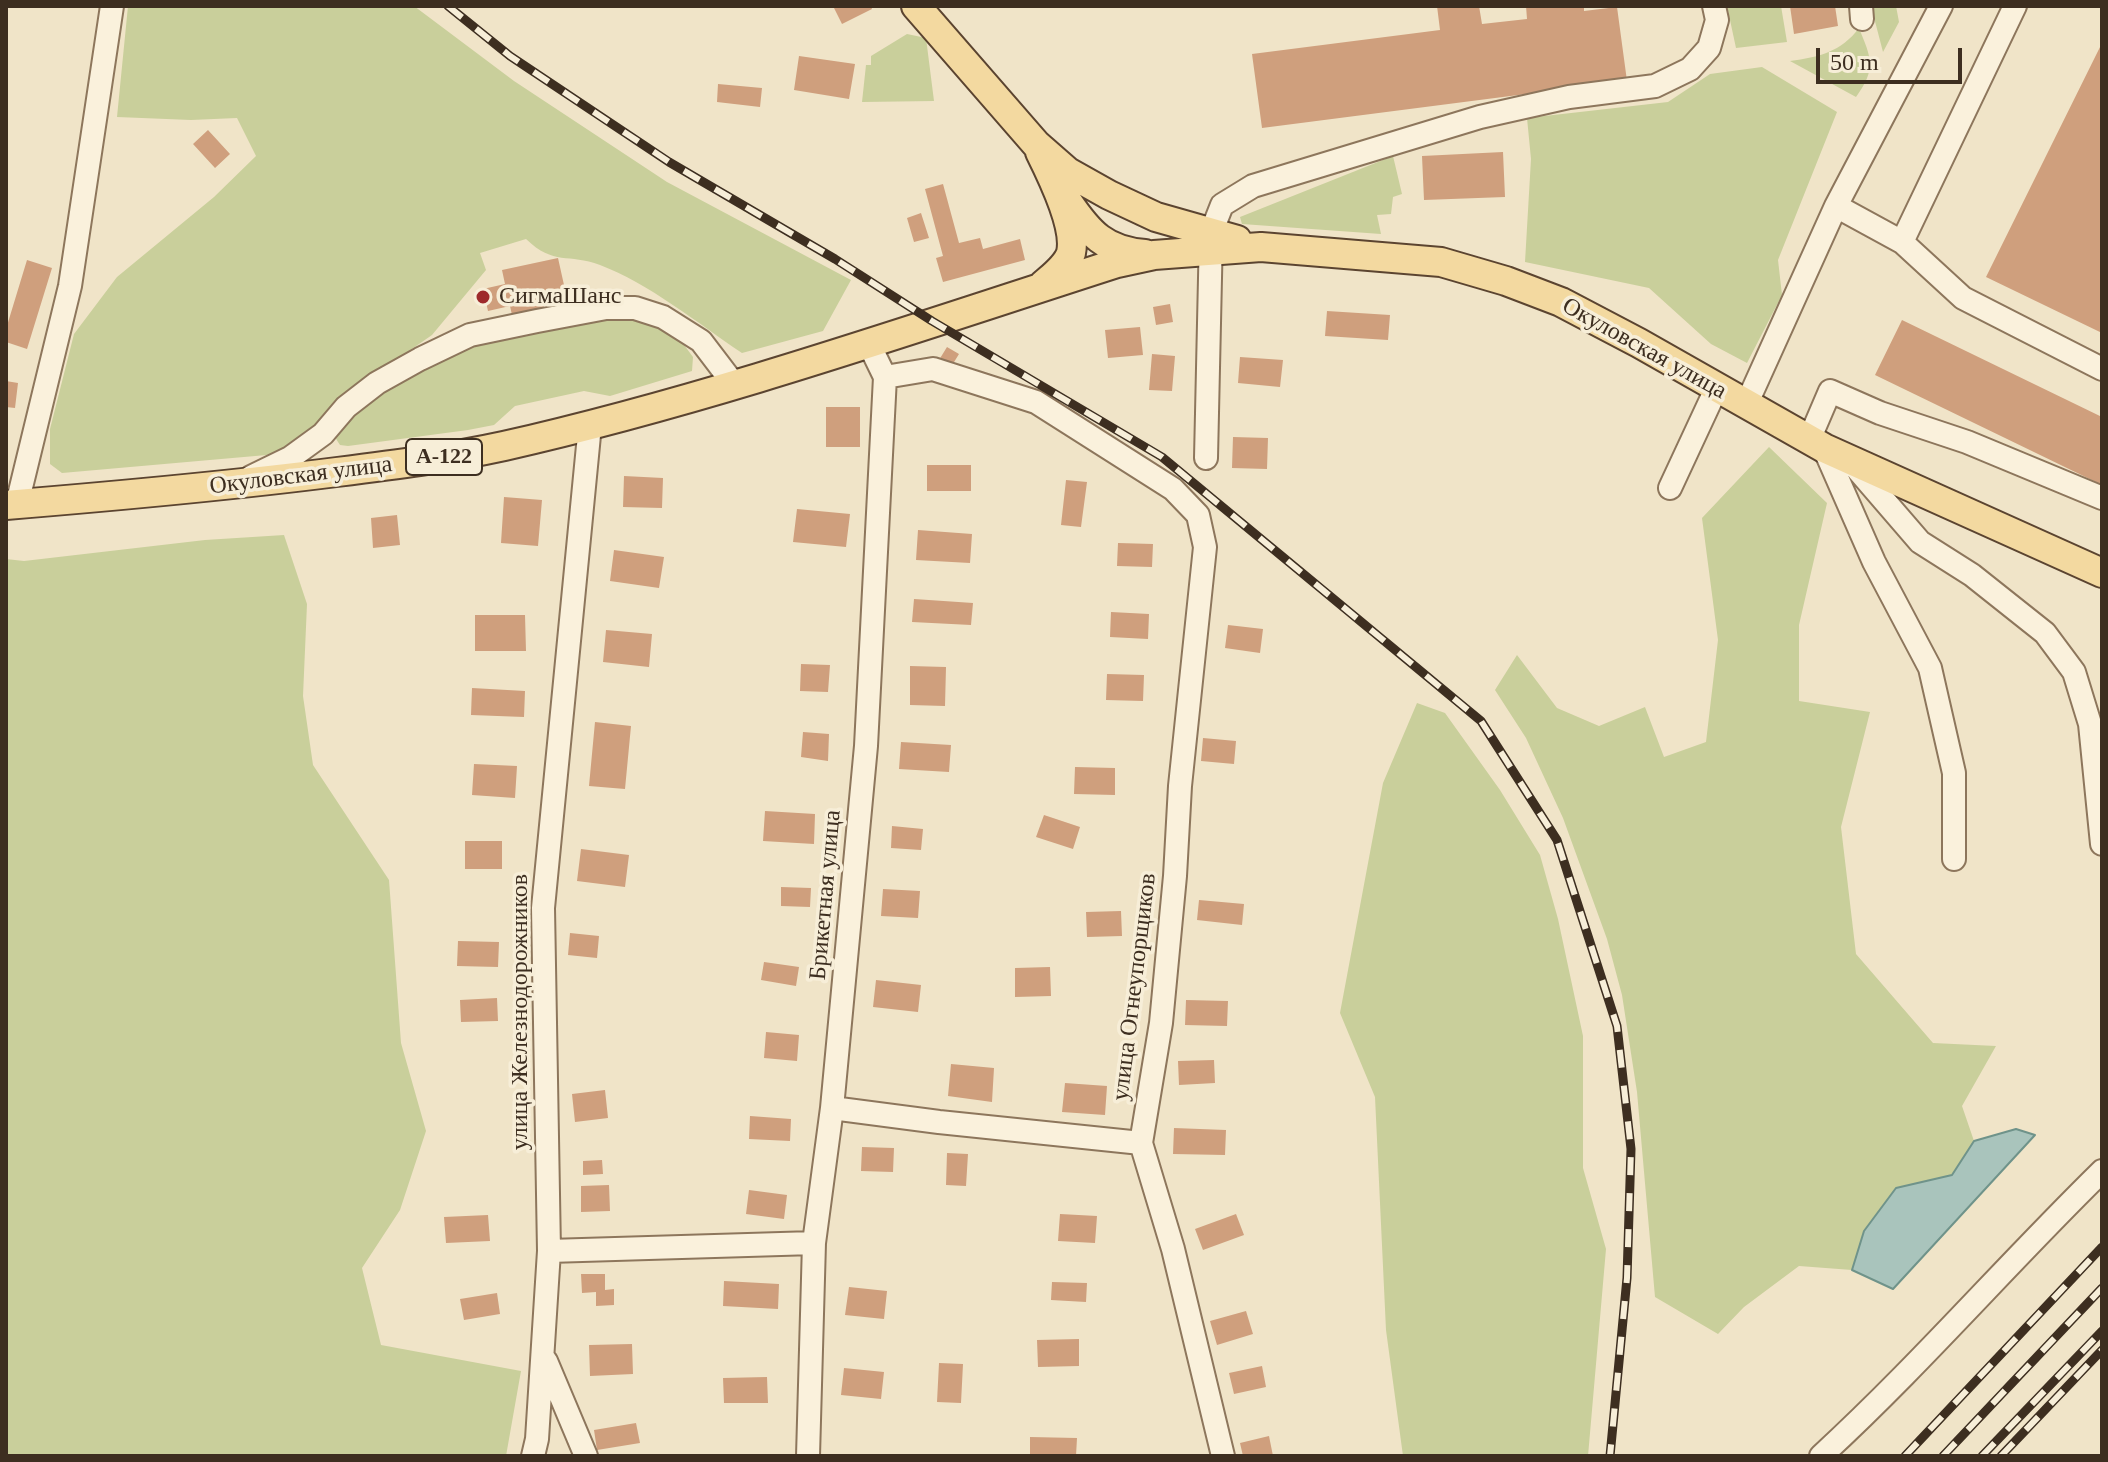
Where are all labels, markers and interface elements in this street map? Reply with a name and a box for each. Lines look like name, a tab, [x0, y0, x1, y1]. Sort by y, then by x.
scale bar	[1820, 32, 1966, 82]
text: 50 m	[1830, 49, 1879, 75]
place label: СигмаШанс	[499, 283, 621, 311]
marker: СигмаШанс	[474, 288, 492, 306]
street label: Окуловская улица	[1557, 292, 1731, 406]
road number: А-122	[406, 439, 482, 475]
street label: Окуловская улица	[208, 451, 394, 501]
street label: Брикетная улица	[804, 809, 848, 981]
street label: улица Огнеупорщиков	[1107, 871, 1163, 1103]
street label: улица Железнодорожников	[507, 874, 535, 1150]

